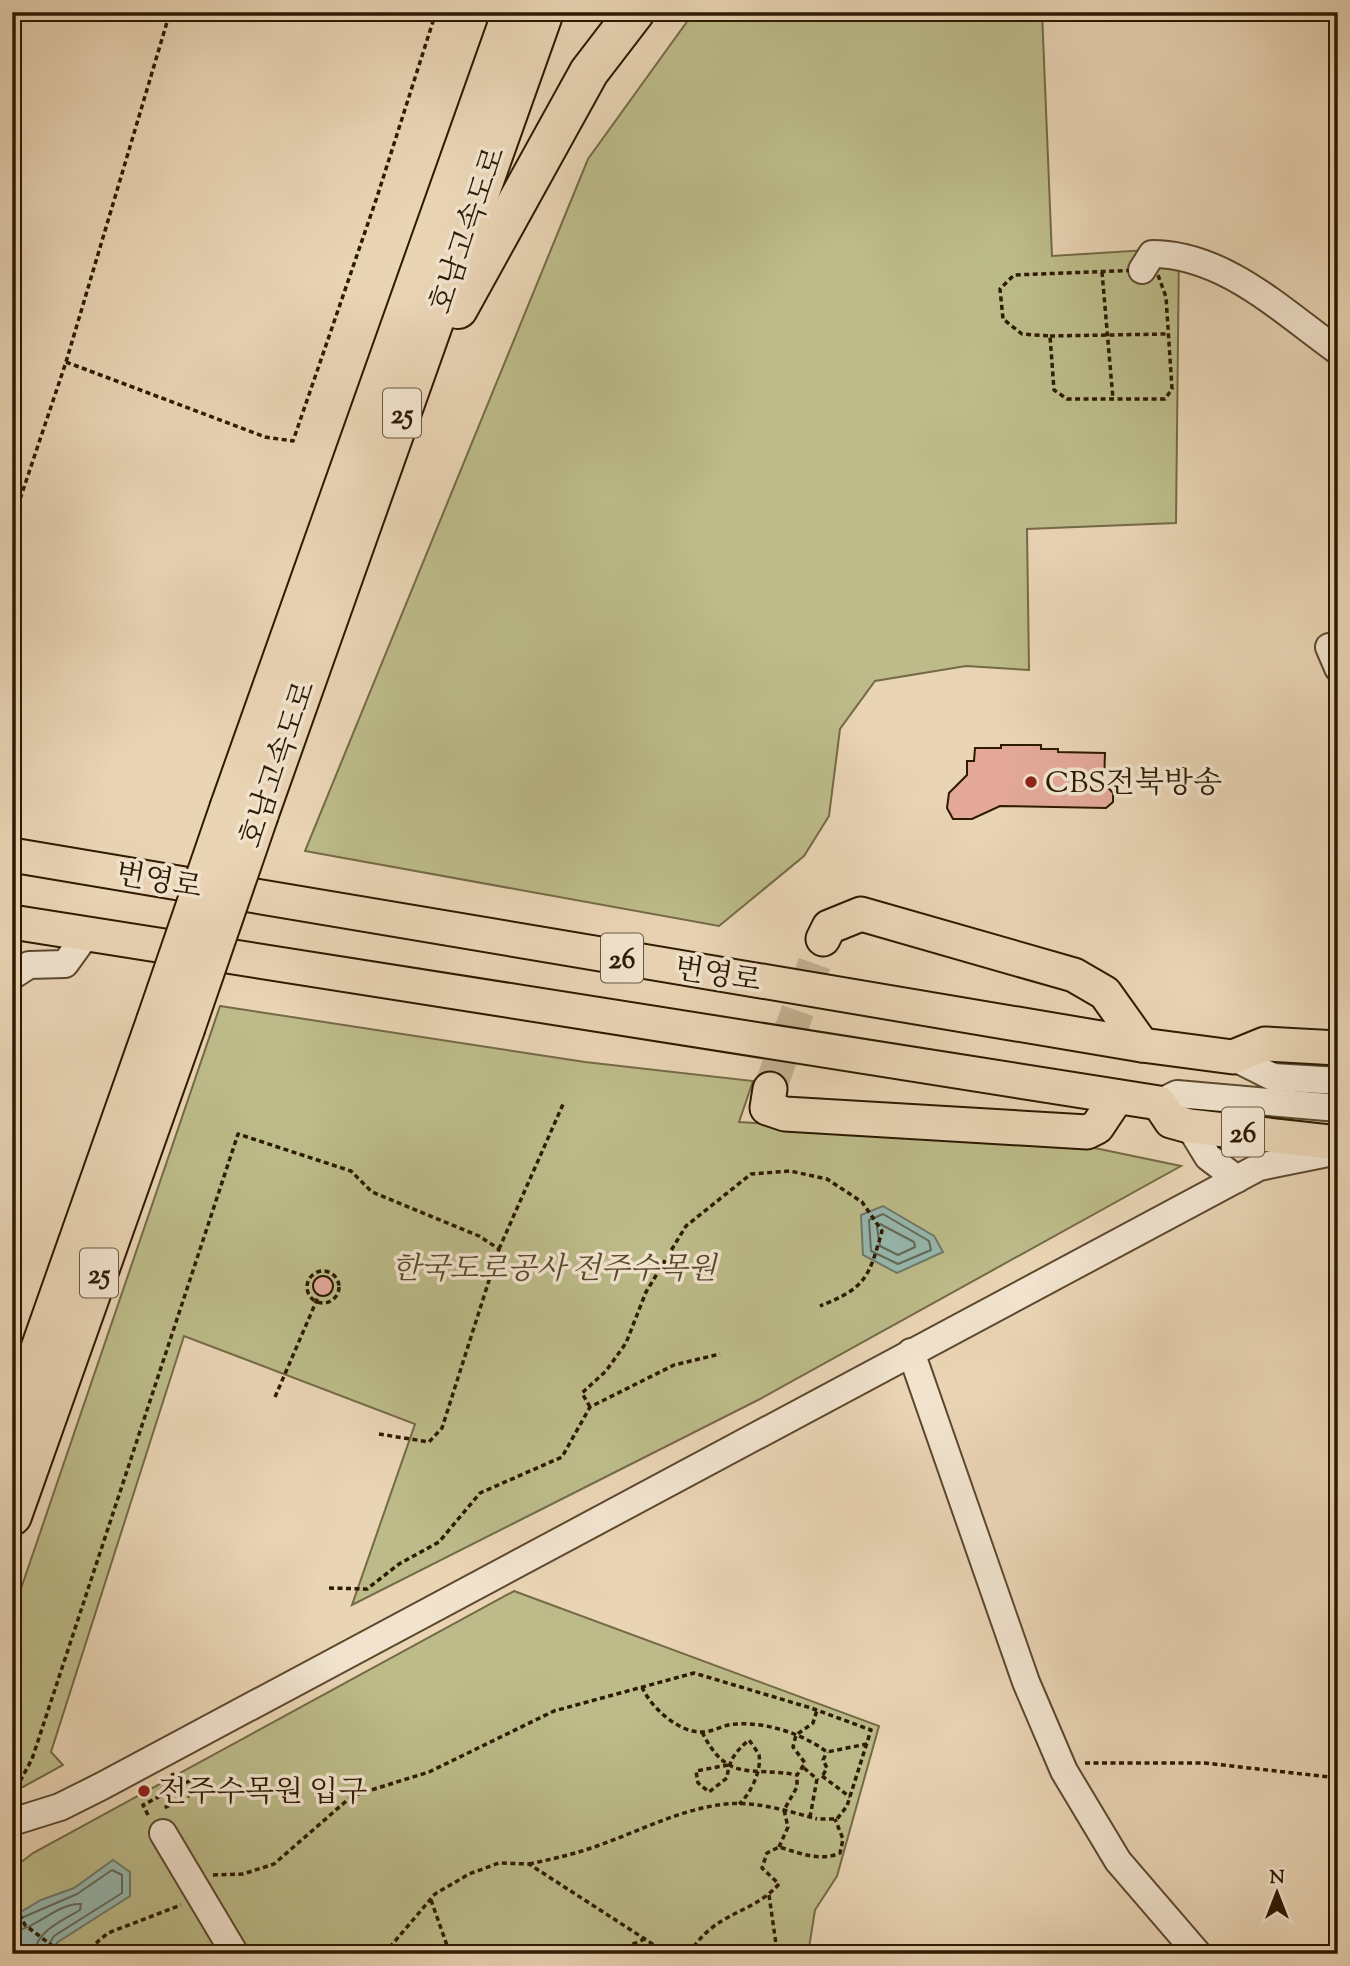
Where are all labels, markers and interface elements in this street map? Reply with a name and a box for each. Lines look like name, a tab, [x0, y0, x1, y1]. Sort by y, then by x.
street label: 호남고속도로	[421, 142, 518, 320]
road number: 25	[383, 388, 421, 438]
street label: 호남고속도로	[231, 676, 328, 854]
place label: CBS전북방송	[1045, 763, 1222, 806]
marker: CBS전북방송	[1023, 774, 1039, 790]
street label: 번영로	[112, 854, 205, 911]
road number: 26	[601, 934, 643, 982]
street label: 번영로	[671, 948, 764, 1005]
road number: 26	[1222, 1108, 1264, 1156]
road number: 25	[80, 1248, 118, 1298]
park label: 한국도로공사 전주수목원	[391, 1249, 719, 1292]
place label: 전주수목원 입구	[158, 1772, 367, 1815]
marker: 전주수목원 입구	[136, 1783, 152, 1799]
north arrow	[1242, 1857, 1312, 1927]
text: N	[1269, 1865, 1285, 1892]

